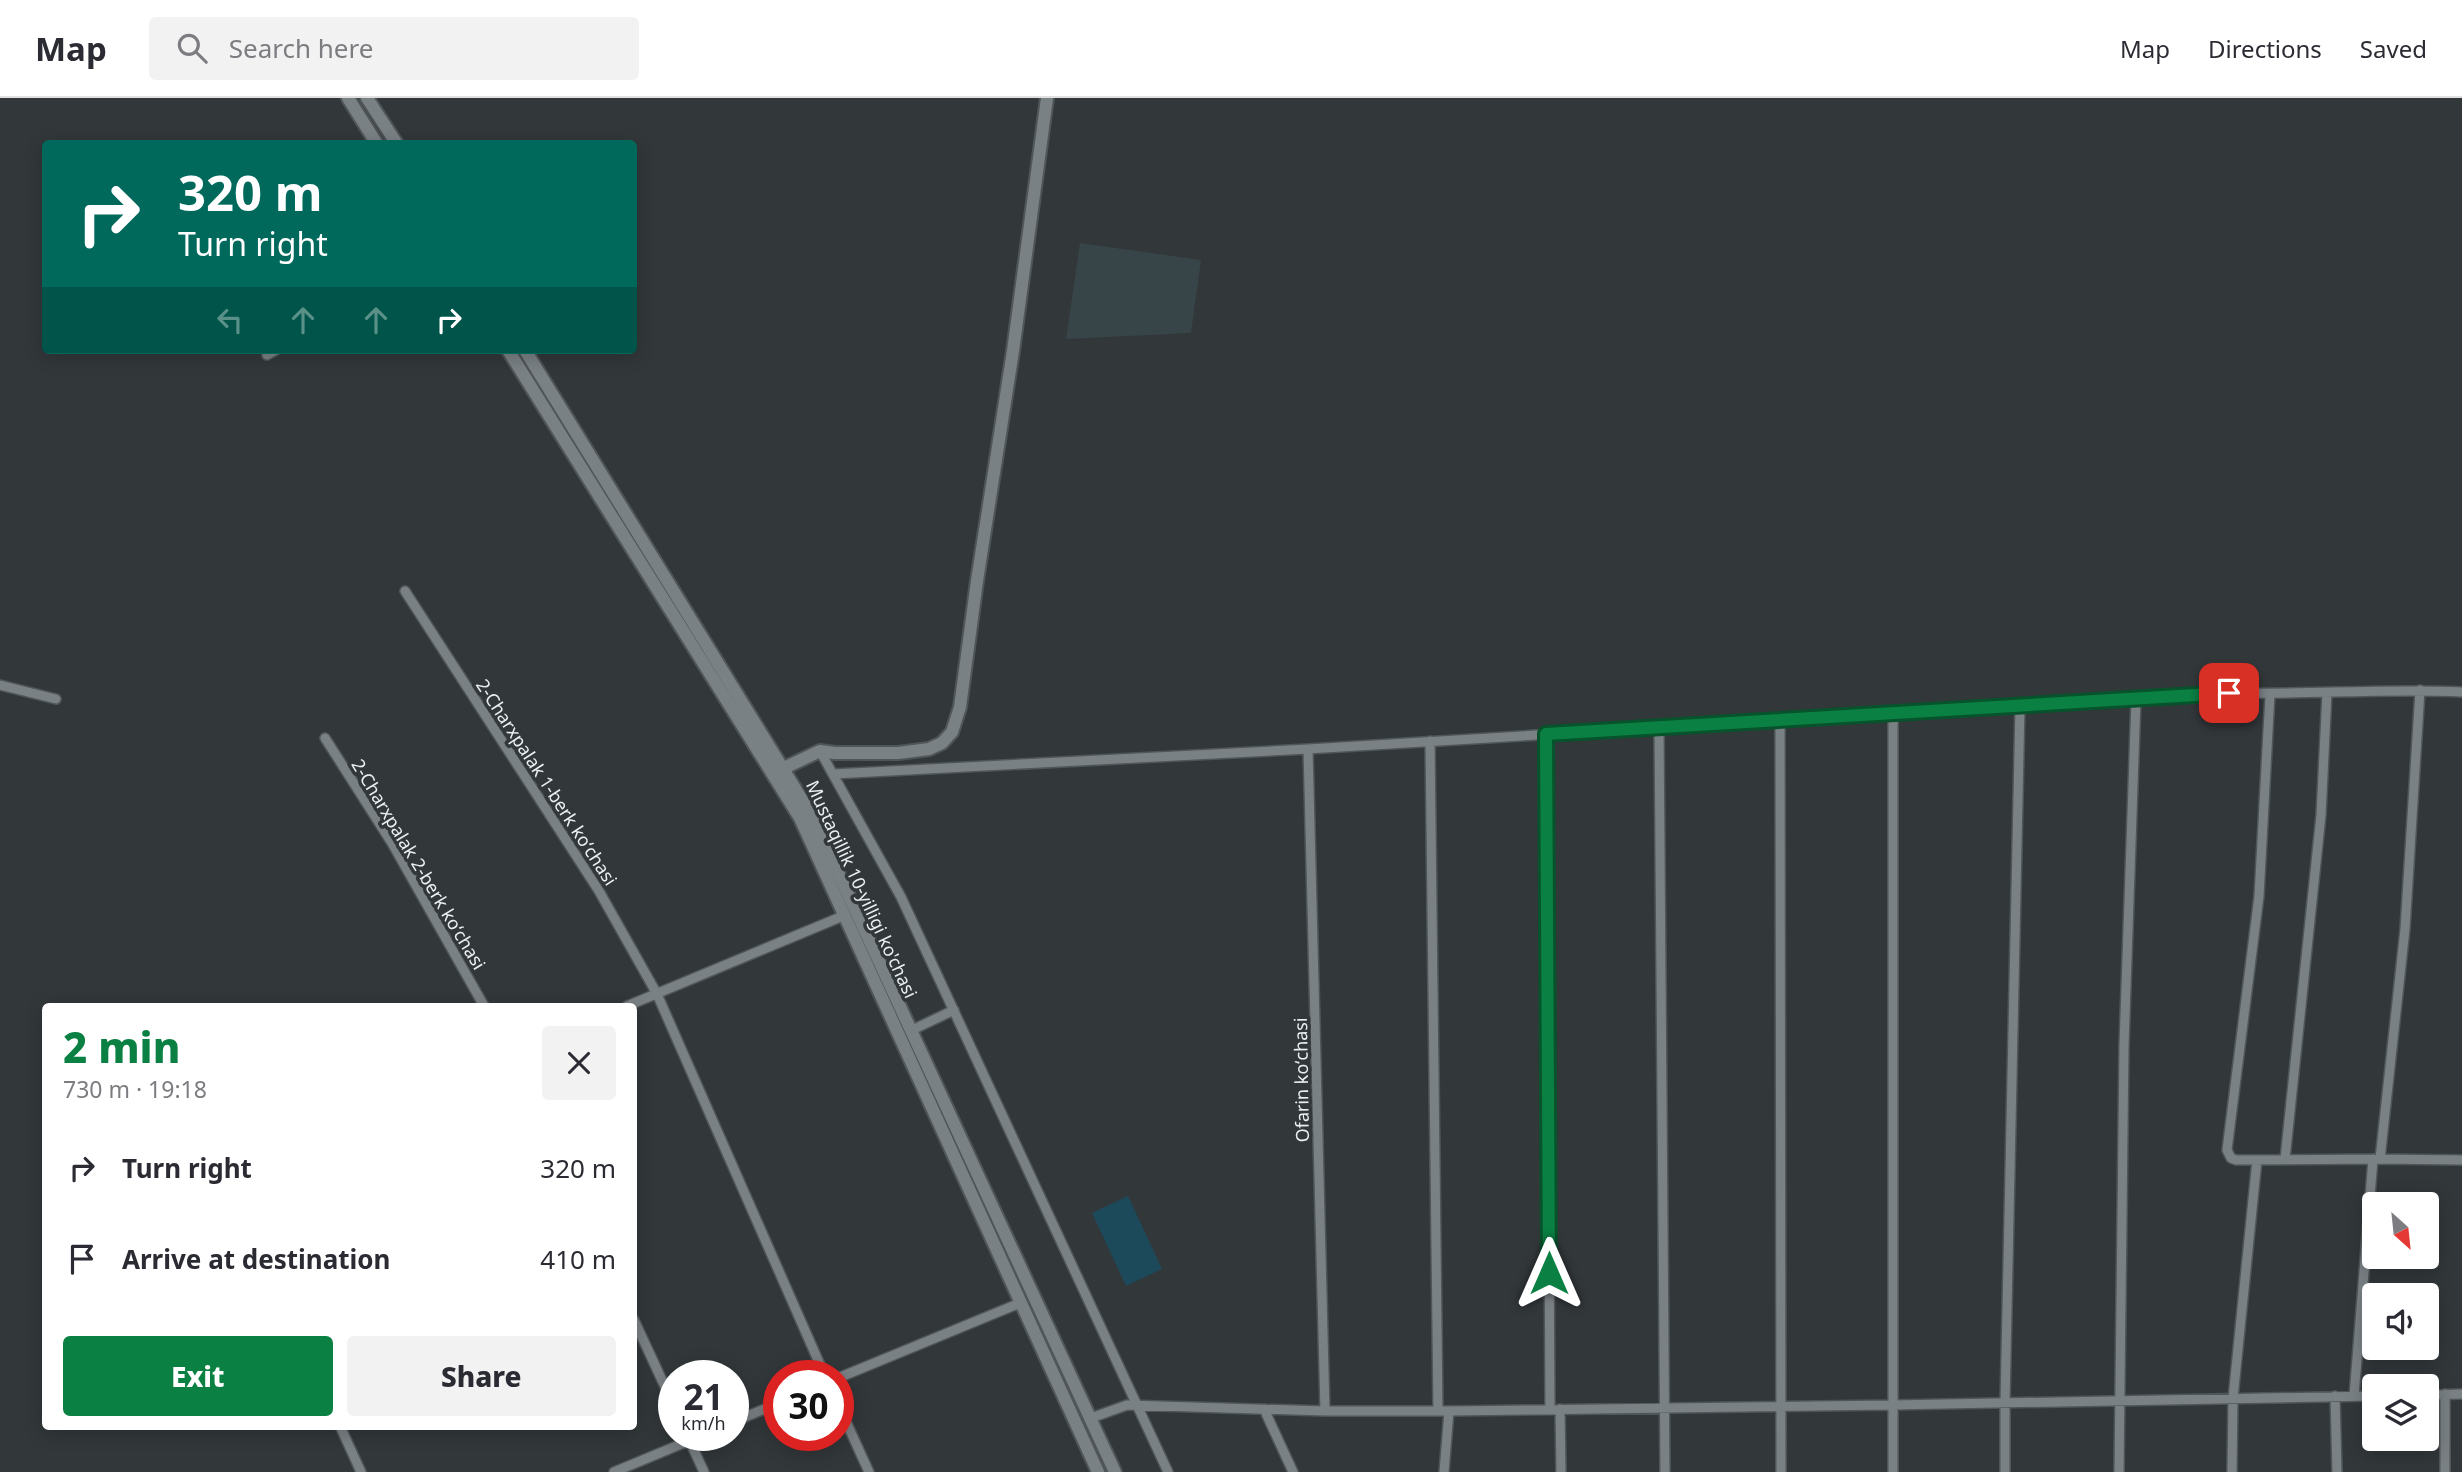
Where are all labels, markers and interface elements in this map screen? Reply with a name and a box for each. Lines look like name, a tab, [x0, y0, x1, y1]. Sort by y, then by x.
search box	[149, 17, 639, 80]
text: Map	[35, 26, 107, 71]
icon: search	[173, 29, 211, 67]
text: Search here	[229, 30, 373, 66]
text: Map	[2120, 32, 2170, 65]
text: Directions	[2208, 32, 2322, 65]
text: Saved	[2360, 32, 2427, 65]
text: 320 m	[178, 159, 323, 225]
icon: right	[63, 168, 154, 259]
text: Turn right	[178, 222, 328, 265]
icon: left	[211, 301, 249, 339]
icon: ahead	[284, 301, 322, 339]
icon: ahead	[357, 301, 395, 339]
icon: right	[430, 301, 468, 339]
pin	[2199, 663, 2259, 723]
street label: 2-Charxpalak 1-berk koʻchasi	[471, 674, 623, 890]
icon: arrive	[2210, 674, 2248, 712]
street label: 2-Charxpalak 2-berk koʻchasi	[346, 754, 492, 974]
street label: Mustaqillik 10-yilligi ko'chasi	[801, 776, 923, 1002]
street label: Ofarin koʻchasi	[1288, 1017, 1314, 1143]
text: 2 min	[63, 1018, 180, 1075]
button: close	[542, 1026, 616, 1100]
text: 730 m · 19:18	[63, 1073, 207, 1105]
icon: right	[63, 1149, 101, 1187]
text: Turn right	[122, 1150, 252, 1186]
text: 320 m	[540, 1150, 616, 1186]
north arrow	[2362, 1192, 2440, 1269]
map controls	[2362, 1192, 2439, 1451]
position arrow	[1512, 1236, 1586, 1310]
icon: arrive	[63, 1240, 101, 1278]
text: Arrive at destination	[122, 1241, 391, 1277]
text: 410 m	[540, 1241, 616, 1277]
button: sound	[2362, 1283, 2439, 1360]
button: Exit	[63, 1336, 333, 1416]
button: Share	[347, 1336, 616, 1416]
speed limit sign: 30	[763, 1360, 854, 1451]
text: 21	[683, 1373, 724, 1420]
button: layers	[2362, 1374, 2439, 1451]
text: km/h	[681, 1411, 726, 1435]

